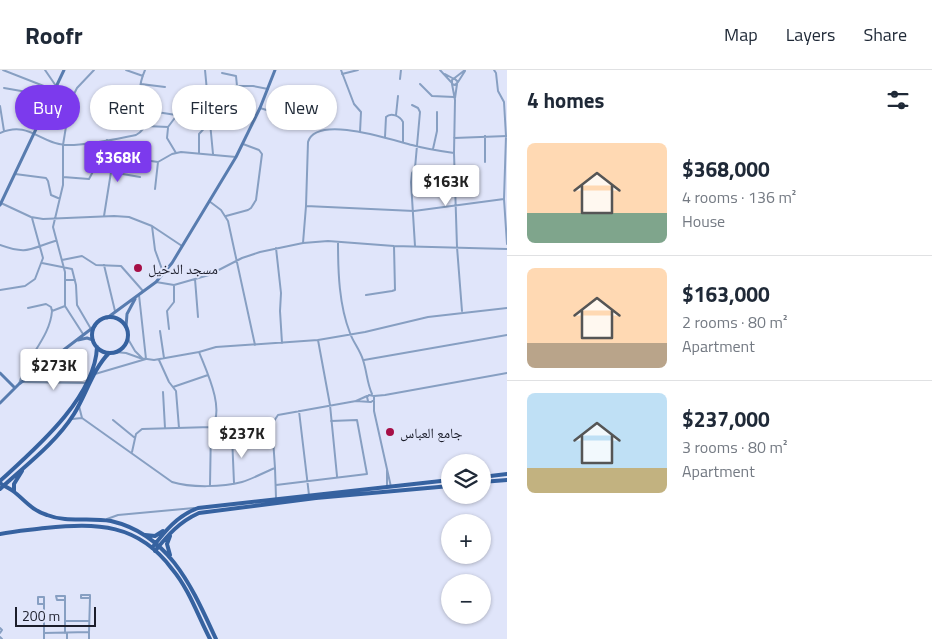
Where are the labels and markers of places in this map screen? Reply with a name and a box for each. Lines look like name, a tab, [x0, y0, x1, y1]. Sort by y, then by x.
pin: $368K	[83, 140, 153, 183]
pin: $163K	[411, 164, 481, 207]
place label: مسجد الدخيل	[148, 258, 218, 279]
marker: مسجد الدخيل	[132, 262, 144, 274]
pin: $273K	[19, 348, 89, 391]
pin: $237K	[207, 416, 277, 459]
place label: جامع العباس	[400, 422, 463, 443]
marker: جامع العباس	[384, 426, 396, 438]

